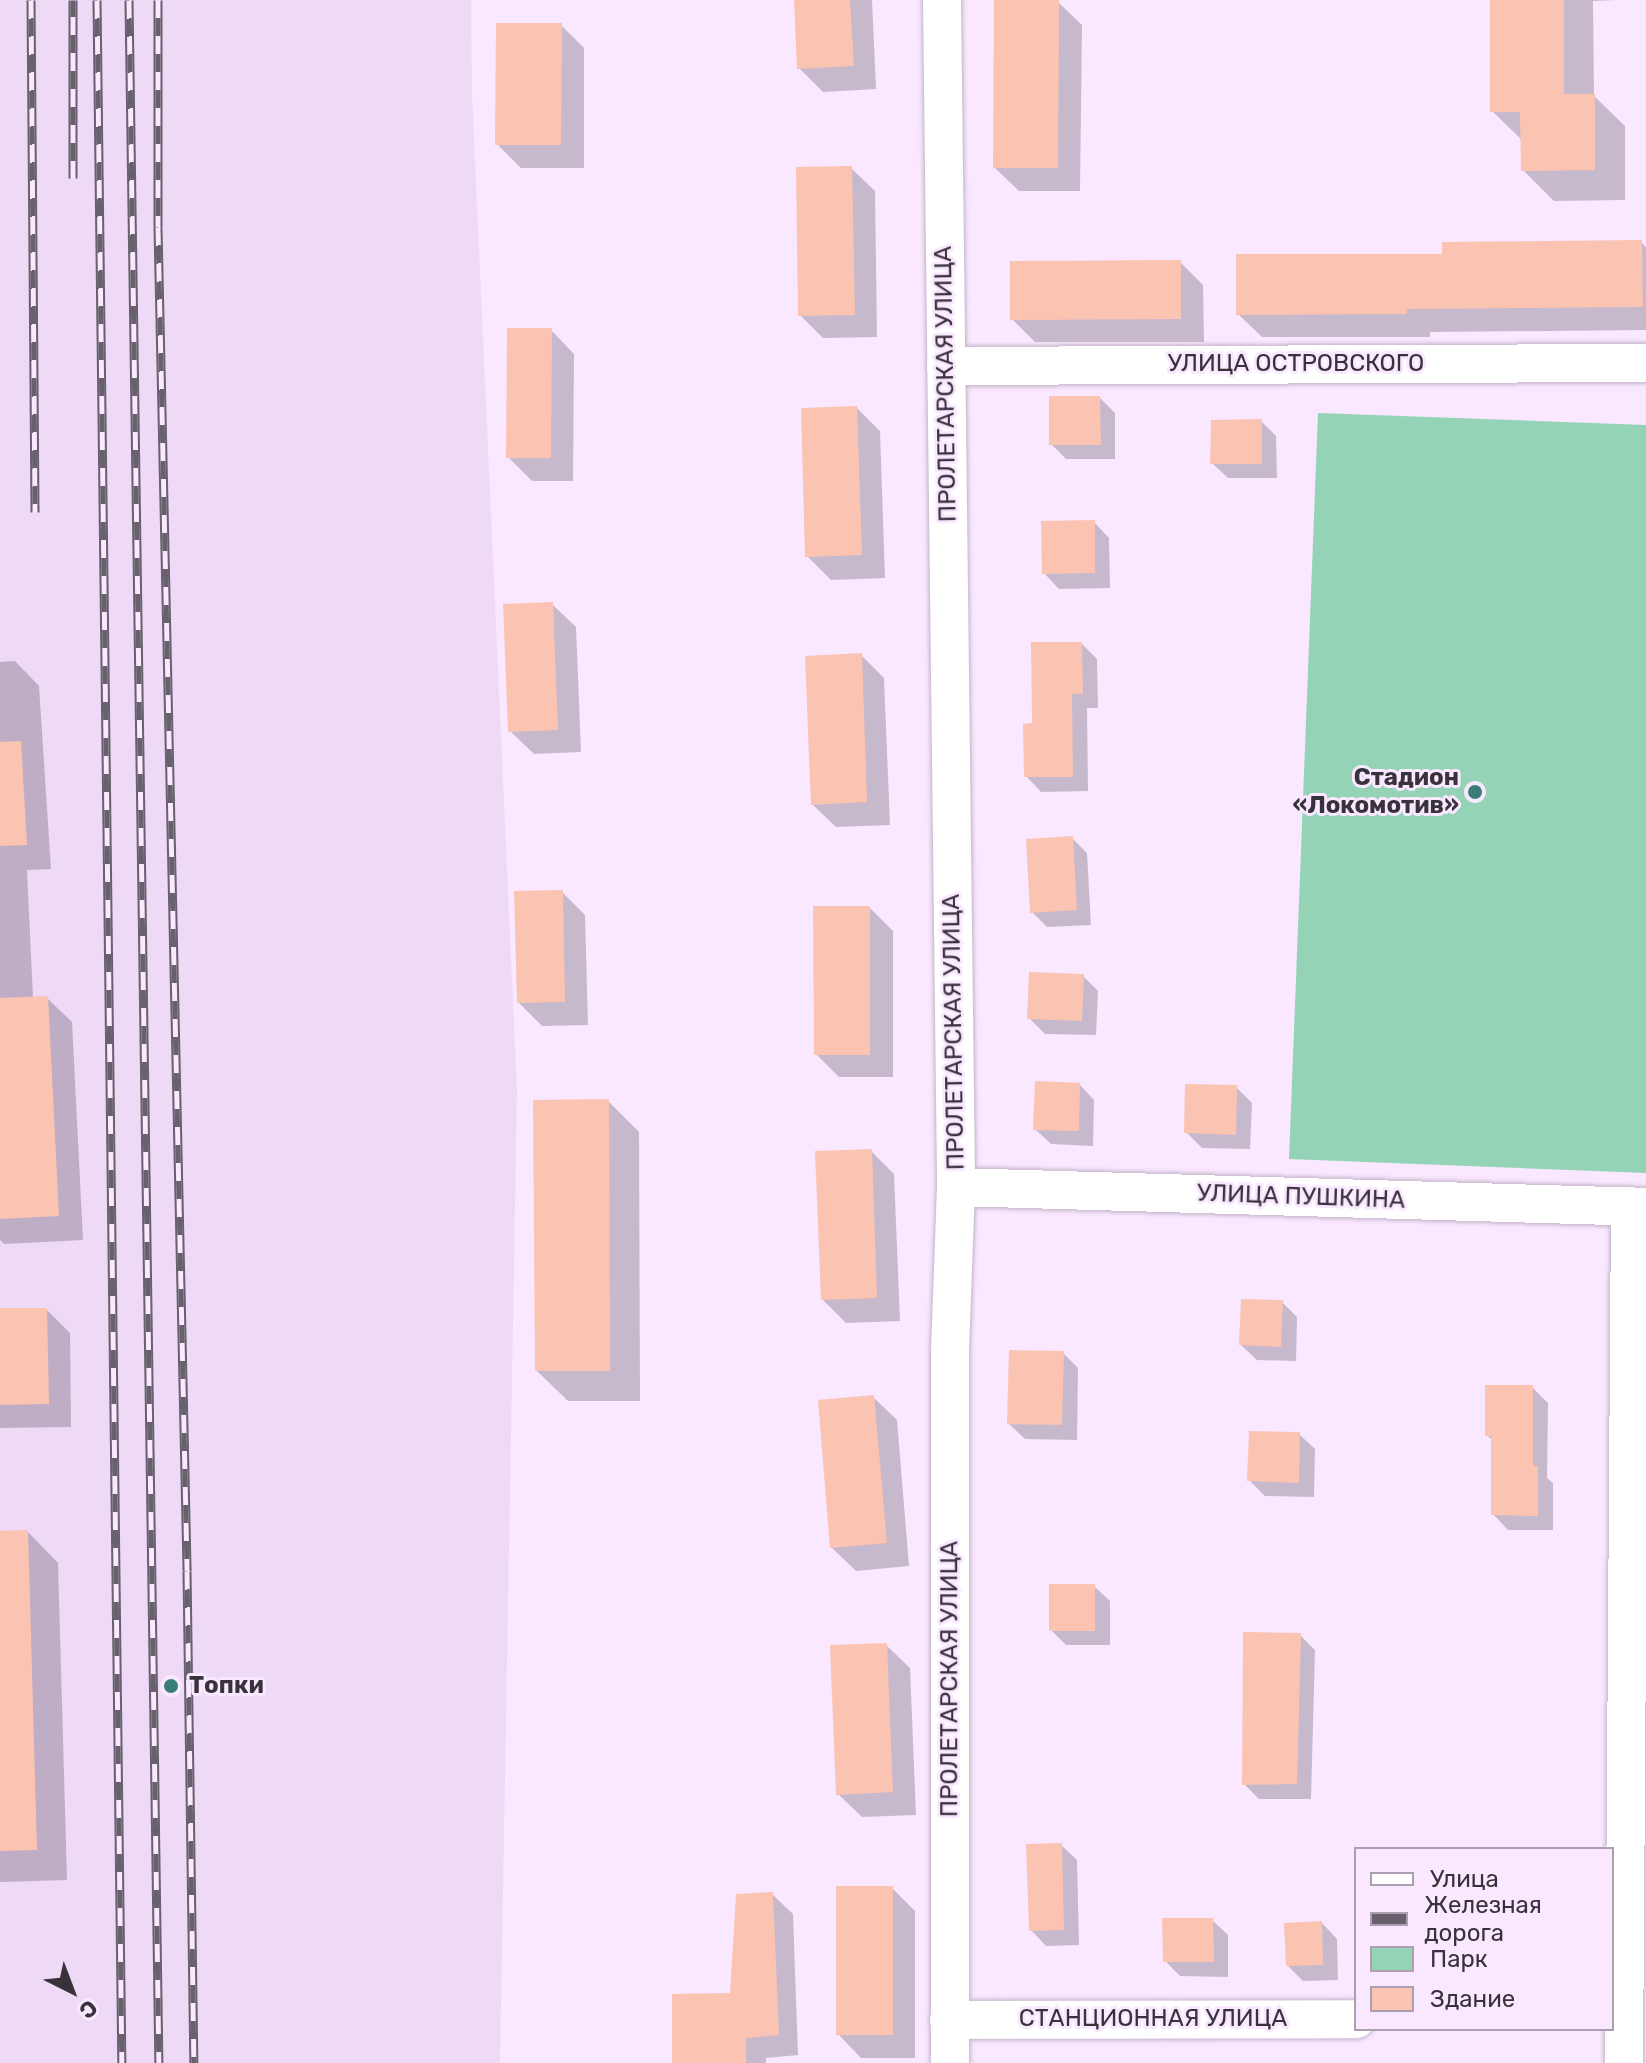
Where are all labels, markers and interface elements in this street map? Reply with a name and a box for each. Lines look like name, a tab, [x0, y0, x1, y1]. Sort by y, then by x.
street label: ПРОЛЕТАРСКАЯ УЛИЦА	[929, 246, 963, 522]
street label: УЛИЦА ОСТРОВСКОГО	[1168, 350, 1424, 378]
place label: Стадион «Локомотив»	[1292, 764, 1459, 820]
marker: Стадион «Локомотив»	[1466, 783, 1484, 801]
street label: ПРОЛЕТАРСКАЯ УЛИЦА	[937, 894, 971, 1170]
street label: УЛИЦА ПУШКИНА	[1196, 1179, 1406, 1215]
street label: ПРОЛЕТАРСКАЯ УЛИЦА	[936, 1541, 964, 1817]
place label: Топки	[189, 1672, 264, 1700]
marker: Топки	[160, 1675, 182, 1697]
legend	[1354, 1847, 1614, 2031]
text: Улица	[1430, 1865, 1499, 1893]
text: Железная дорога	[1424, 1891, 1542, 1947]
text: Парк	[1430, 1945, 1488, 1973]
north arrow	[32, 1951, 112, 2031]
text: Здание	[1430, 1985, 1515, 2013]
text: С	[74, 1994, 103, 2024]
street label: СТАНЦИОННАЯ УЛИЦА	[1019, 2005, 1287, 2033]

